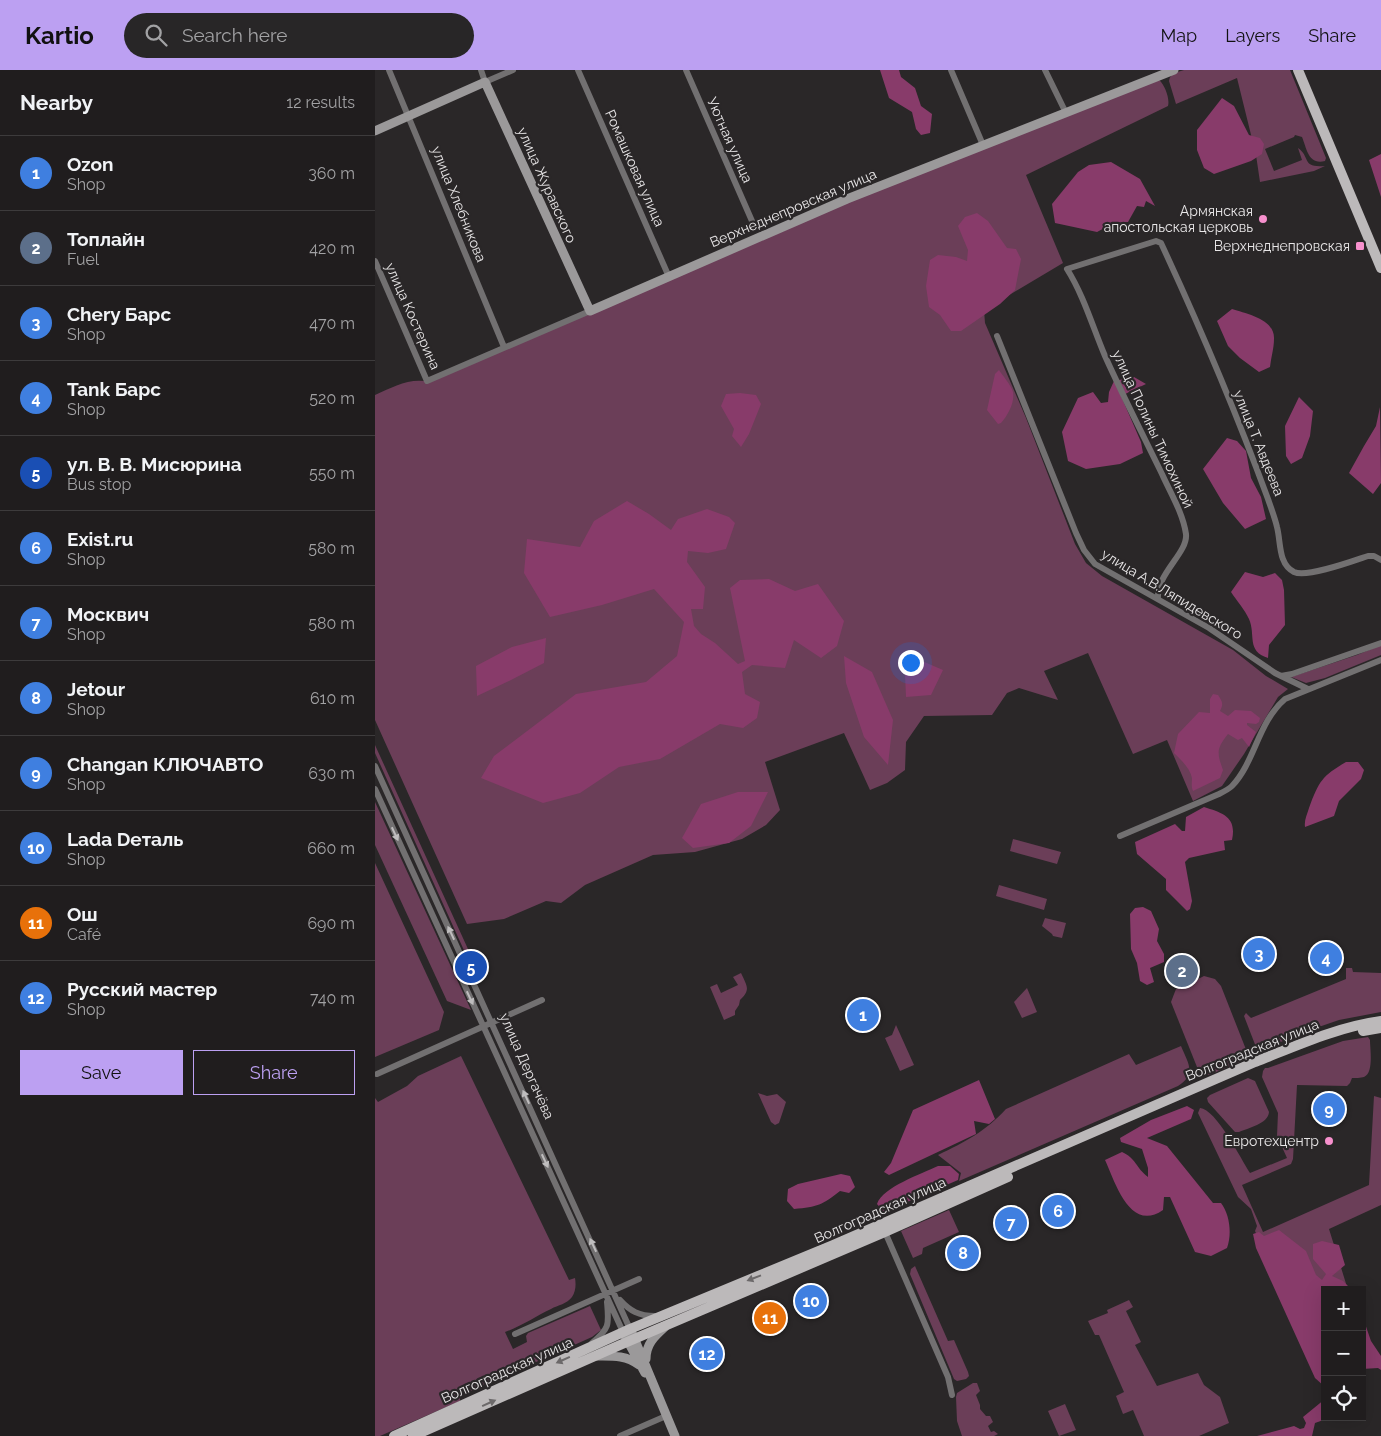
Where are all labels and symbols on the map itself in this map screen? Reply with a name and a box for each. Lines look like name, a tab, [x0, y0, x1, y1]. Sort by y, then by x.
street label: Уютная улица	[704, 95, 756, 185]
street label: Ромашковая улица	[602, 107, 668, 229]
street label: улица Журавского	[514, 125, 580, 245]
street label: улица Хлебникова	[428, 144, 490, 264]
street label: Верхнеднепровская улица	[707, 166, 879, 250]
place label: Армянская апостольская церковь	[1104, 203, 1253, 235]
marker: Армянская апостольская церковь	[1257, 213, 1269, 225]
place label: Верхнеднепровская	[1214, 238, 1350, 254]
marker: Верхнеднепровская	[1354, 240, 1366, 252]
street label: улица Костерина	[382, 260, 444, 372]
street label: улица Полины Тимохиной	[1109, 347, 1197, 511]
street label: улица Т. Авдеева	[1230, 388, 1288, 498]
street label: улица А.В.Ляпидевского	[1099, 546, 1245, 642]
your location	[898, 650, 924, 676]
one-way arrow	[392, 827, 400, 841]
one-way arrow	[447, 926, 455, 940]
pin: 3	[1243, 935, 1275, 973]
pin: 4	[1310, 939, 1342, 977]
pin: 5	[455, 948, 487, 986]
pin: 2	[1166, 952, 1198, 990]
one-way arrow	[466, 990, 474, 1005]
pin: 1	[847, 996, 879, 1034]
street label: улица Дергачёва	[496, 1010, 558, 1122]
street label: Волгоградская улица	[1183, 1016, 1321, 1084]
one-way arrow	[521, 1090, 529, 1104]
pin: 9	[1313, 1090, 1345, 1128]
place label: Евротехцентр	[1224, 1133, 1319, 1149]
marker: Евротехцентр	[1323, 1135, 1335, 1147]
one-way arrow	[541, 1154, 549, 1168]
street label: Волгоградская улица	[812, 1174, 948, 1246]
pin: 6	[1042, 1192, 1074, 1230]
pin: 7	[995, 1204, 1027, 1242]
pin: 8	[947, 1234, 979, 1272]
one-way arrow	[589, 1238, 597, 1252]
one-way arrow	[747, 1274, 761, 1282]
pin: 10	[795, 1282, 827, 1320]
pin: 11	[754, 1299, 786, 1337]
street label: Волгоградская улица	[439, 1334, 575, 1406]
pin: 12	[691, 1335, 723, 1373]
one-way arrow	[556, 1356, 570, 1364]
one-way arrow	[482, 1398, 496, 1406]

